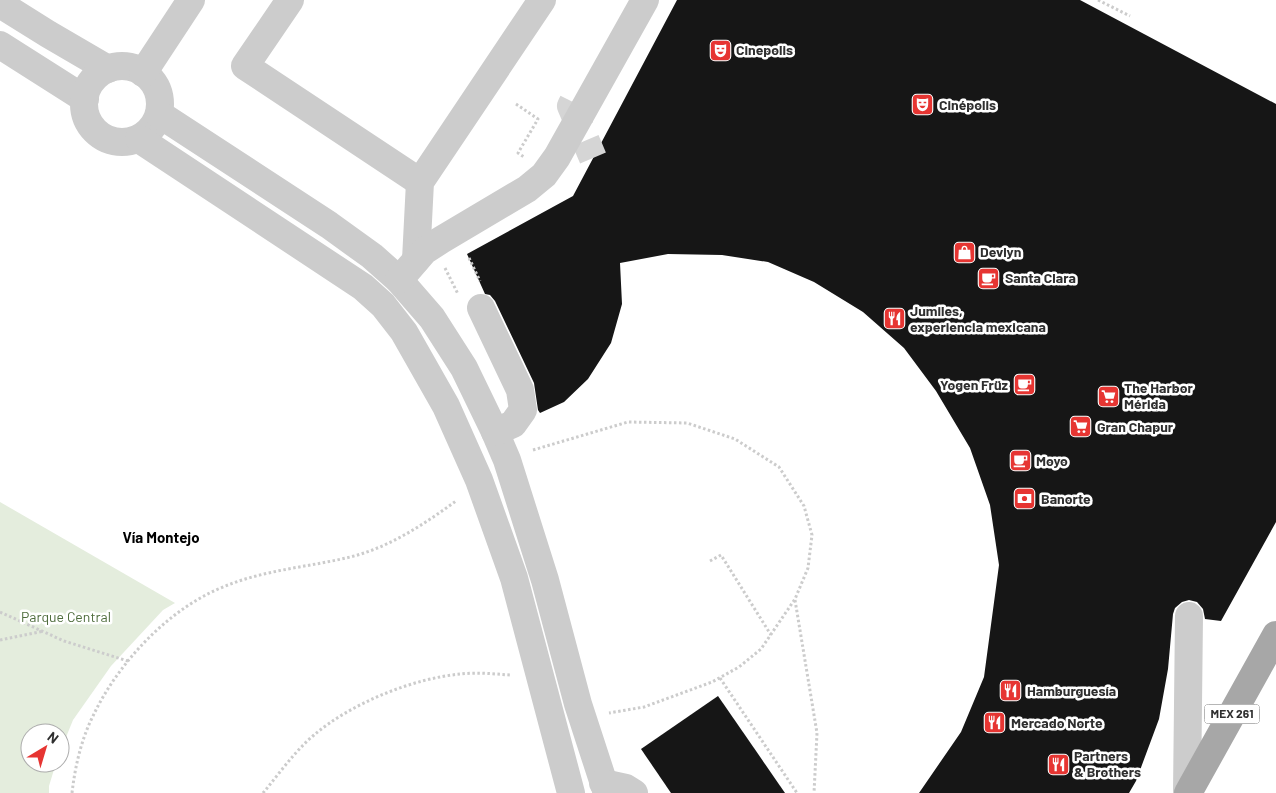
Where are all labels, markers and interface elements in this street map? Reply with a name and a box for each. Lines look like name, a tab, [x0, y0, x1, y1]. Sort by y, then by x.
theatre icon: Cinepolis	[708, 38, 732, 62]
place label: Cinepolis	[736, 41, 793, 58]
theatre icon: Cinépolis	[911, 93, 935, 117]
place label: Cinépolis	[939, 96, 996, 113]
shop icon: Devlyn	[952, 240, 976, 264]
place label: Devlyn	[980, 243, 1021, 260]
cafe icon: Santa Clara	[977, 266, 1001, 290]
place label: Santa Clara	[1005, 269, 1076, 286]
place label: Jumiles, experiencia mexicana	[910, 302, 1046, 335]
restaurant icon: Jumiles, experiencia mexicana	[882, 307, 906, 331]
cafe icon: Yogen Früz	[1012, 373, 1036, 397]
place label: Yogen Früz	[940, 376, 1009, 393]
place label: The Harbor Mérida	[1124, 379, 1193, 412]
supermarket icon: The Harbor Mérida	[1096, 384, 1120, 408]
supermarket icon: Gran Chapur	[1069, 415, 1093, 439]
place label: Gran Chapur	[1097, 418, 1174, 435]
cafe icon: Moyo	[1008, 449, 1032, 473]
place label: Moyo	[1036, 452, 1068, 469]
bank icon: Banorte	[1013, 487, 1037, 511]
place label: Banorte	[1041, 490, 1091, 507]
district label: Vía Montejo	[122, 528, 200, 546]
park label: Parque Central	[21, 608, 111, 625]
restaurant icon: Hamburguesía	[999, 679, 1023, 703]
place label: Hamburguesía	[1027, 682, 1116, 699]
road number: MEX 261	[1204, 704, 1260, 724]
restaurant icon: Mercado Norte	[983, 711, 1007, 735]
place label: Mercado Norte	[1011, 714, 1103, 731]
north arrow	[20, 723, 70, 773]
text: N	[44, 728, 62, 747]
place label: Partners & Brothers	[1074, 747, 1141, 780]
restaurant icon: Partners & Brothers	[1046, 752, 1070, 776]

